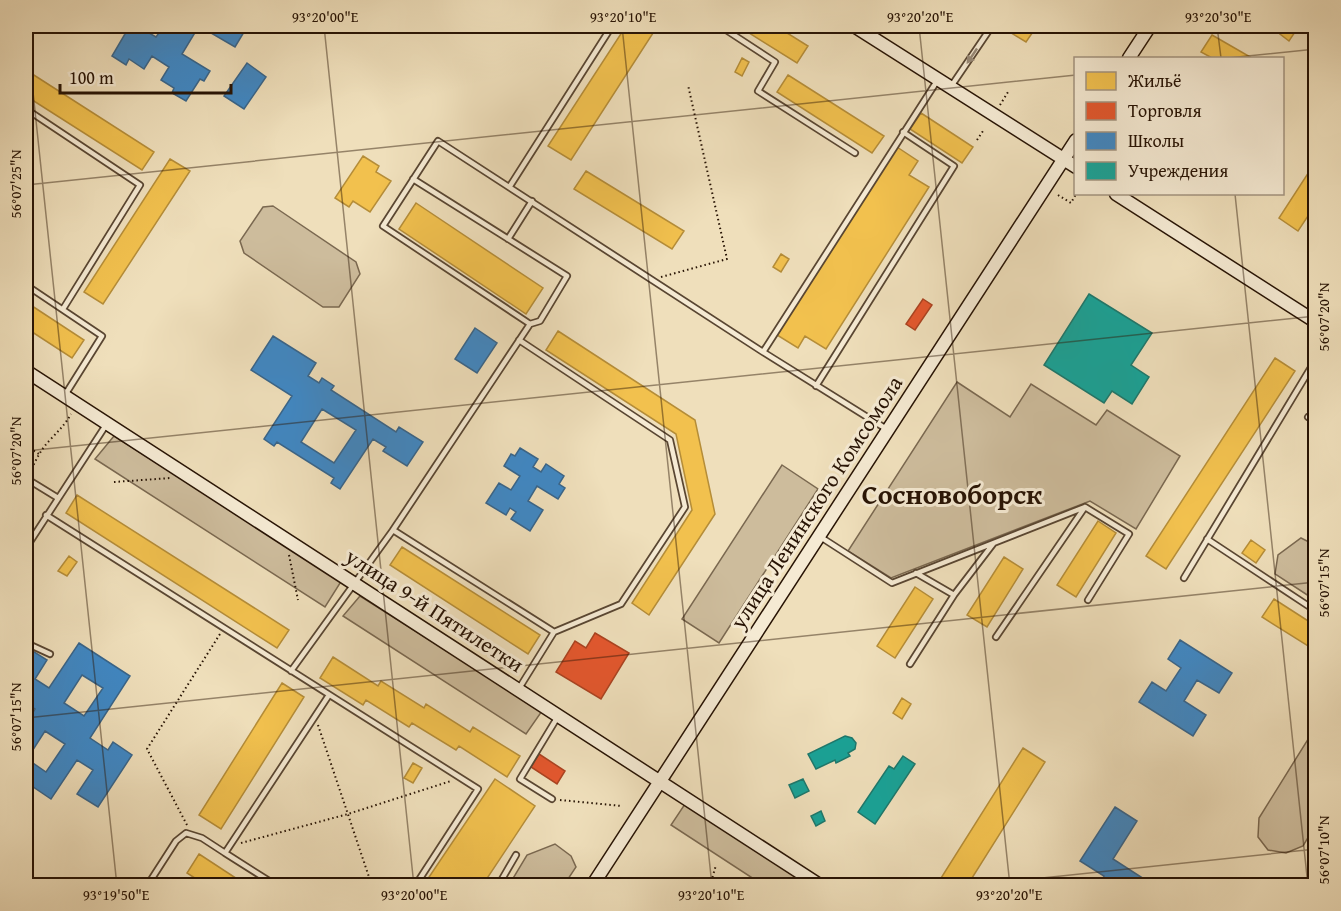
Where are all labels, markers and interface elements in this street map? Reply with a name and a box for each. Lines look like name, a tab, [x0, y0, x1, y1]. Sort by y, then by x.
text: 93°20'00"E	[292, 6, 359, 27]
text: 93°20'10"E	[590, 6, 657, 27]
text: 93°20'20"E	[887, 6, 954, 27]
text: 93°20'30"E	[1185, 6, 1252, 27]
one-way arrow	[967, 48, 978, 64]
scale bar	[60, 57, 231, 95]
legend	[1074, 57, 1284, 195]
text: 100 m	[69, 64, 114, 91]
text: Жильё	[1127, 67, 1182, 94]
text: Торговля	[1128, 97, 1202, 124]
text: Школы	[1128, 127, 1185, 154]
text: 56°07'25"N	[5, 149, 26, 218]
text: Учреждения	[1128, 157, 1228, 184]
text: 56°07'20"N	[1313, 282, 1334, 351]
street label: улица Ленинского Комсомола	[721, 369, 910, 636]
text: 56°07'20"N	[5, 416, 26, 485]
district label: Сосновоборск	[862, 473, 1043, 514]
street label: улица 9-й Пятилетки	[339, 540, 531, 680]
text: 56°07'15"N	[1313, 548, 1334, 617]
text: 56°07'15"N	[5, 682, 26, 751]
text: 56°07'10"N	[1313, 815, 1334, 884]
text: 93°19'50"E	[83, 884, 150, 905]
text: 93°20'00"E	[381, 884, 448, 905]
text: 93°20'10"E	[678, 884, 745, 905]
text: 93°20'20"E	[976, 884, 1043, 905]

